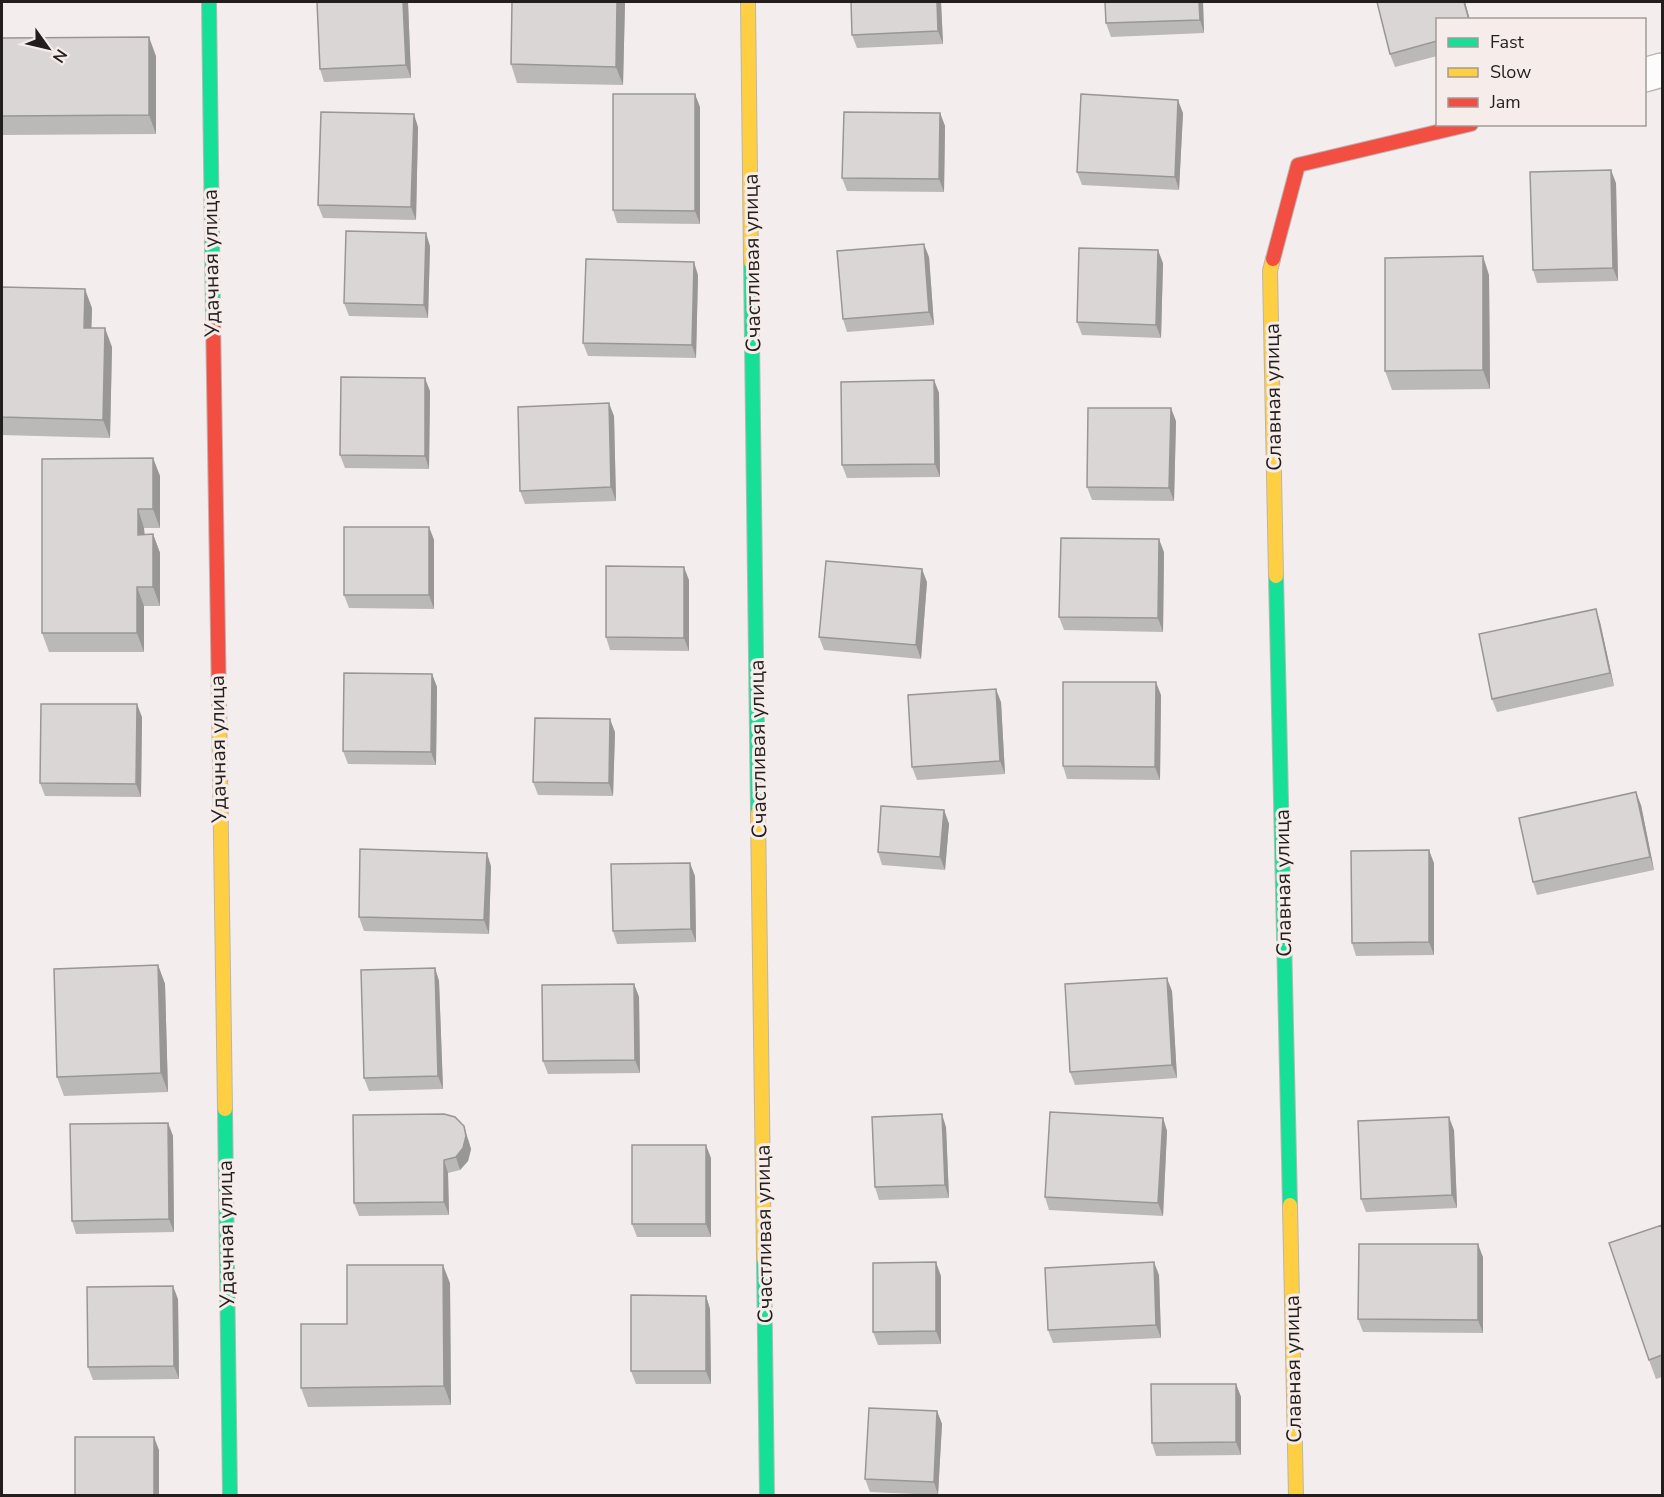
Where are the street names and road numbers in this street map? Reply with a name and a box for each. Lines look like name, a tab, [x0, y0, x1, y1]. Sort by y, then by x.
street label: Счастливая улица	[736, 173, 768, 353]
street label: Удачная улица	[196, 189, 226, 338]
street label: Славная улица	[1258, 323, 1288, 471]
street label: Счастливая улица	[742, 659, 774, 839]
street label: Удачная улица	[203, 675, 233, 824]
street label: Славная улица	[1268, 809, 1298, 957]
street label: Счастливая улица	[748, 1144, 780, 1324]
street label: Удачная улица	[211, 1160, 241, 1309]
street label: Славная улица	[1278, 1295, 1308, 1443]

